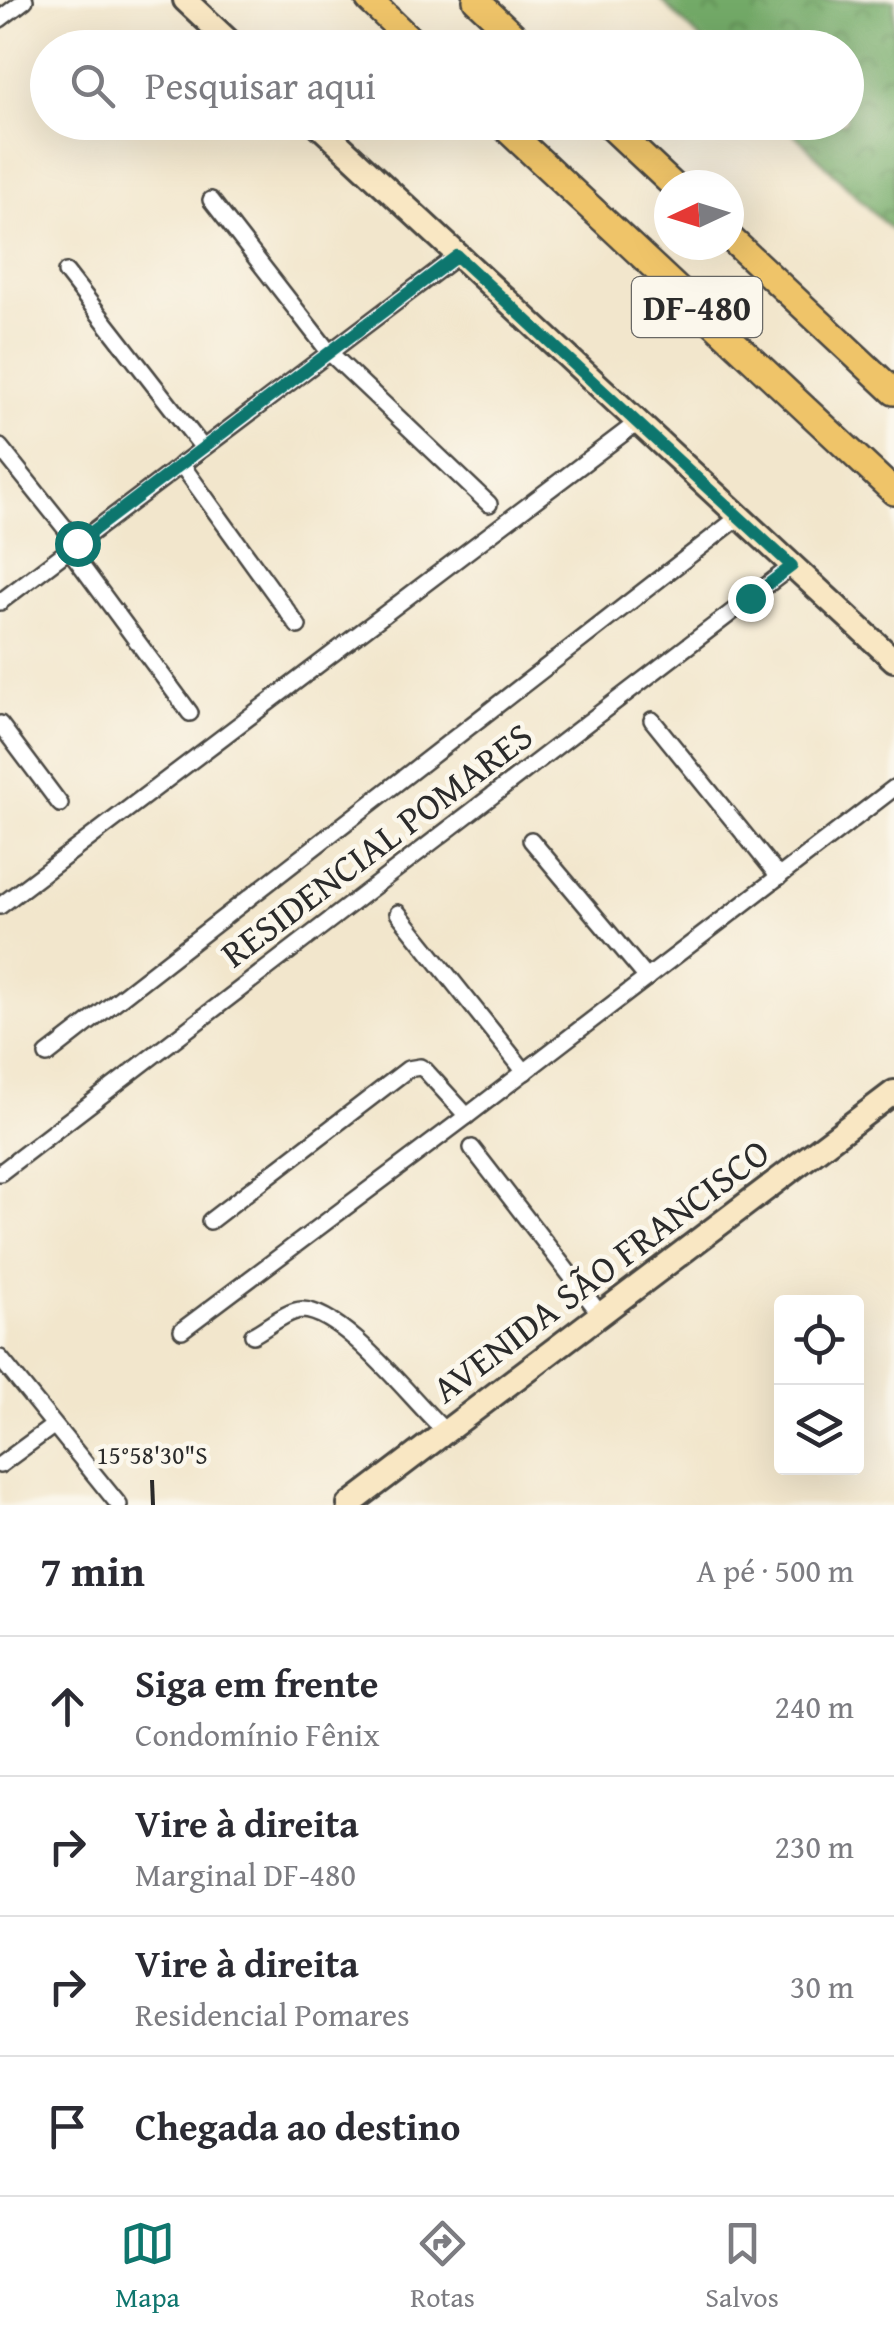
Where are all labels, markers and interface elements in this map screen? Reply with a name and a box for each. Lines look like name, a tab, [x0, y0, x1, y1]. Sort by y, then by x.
search box	[30, 30, 864, 140]
text: Pesquisar aqui	[145, 57, 376, 113]
icon: search	[65, 58, 120, 113]
north arrow	[654, 170, 744, 260]
road number: DF-480	[632, 277, 762, 337]
route start	[55, 521, 101, 567]
route end	[728, 576, 774, 622]
street label: RESIDENCIAL POMARES	[208, 708, 544, 980]
street label: AVENIDA SÃO FRANCISCO	[419, 1124, 781, 1416]
map controls	[774, 1295, 864, 1475]
button: locate	[774, 1295, 864, 1385]
button: layers	[774, 1385, 864, 1475]
text: 15°58'30"S	[97, 1437, 207, 1473]
text: 7 min	[40, 1540, 145, 1601]
text: A pé · 500 m	[696, 1547, 854, 1594]
text: Siga em frente	[135, 1655, 379, 1711]
icon: ahead	[40, 1679, 95, 1734]
text: 240 m	[775, 1683, 854, 1730]
text: Condomínio Fênix	[135, 1711, 379, 1758]
text: Vire à direita	[135, 1795, 359, 1851]
icon: right	[40, 1819, 95, 1874]
text: 230 m	[775, 1823, 854, 1870]
text: Marginal DF-480	[135, 1851, 356, 1898]
text: Vire à direita	[135, 1935, 359, 1991]
icon: right	[40, 1959, 95, 2014]
text: 30 m	[790, 1963, 854, 2010]
text: Residencial Pomares	[135, 1991, 410, 2038]
text: Chegada ao destino	[135, 2098, 460, 2154]
icon: arrive	[40, 2099, 95, 2154]
tab: Mapa	[115, 2216, 180, 2317]
tab: Rotas	[410, 2216, 475, 2317]
tab: Salvos	[705, 2216, 779, 2317]

